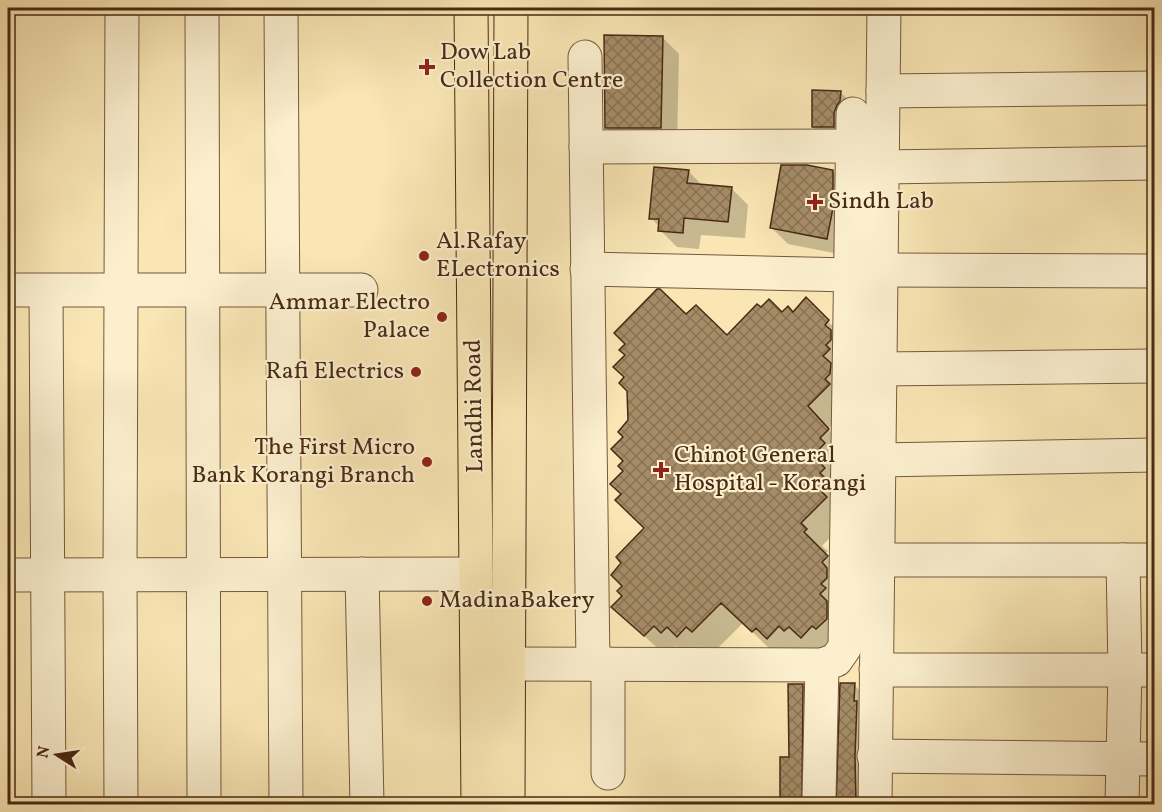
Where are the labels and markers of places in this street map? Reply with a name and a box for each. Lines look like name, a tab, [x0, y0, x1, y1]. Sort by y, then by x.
place label: Dow Lab Collection Centre	[440, 36, 623, 98]
marker: Dow Lab Collection Centre	[418, 58, 436, 76]
place label: Sindh Lab	[828, 185, 934, 219]
marker: Sindh Lab	[806, 193, 824, 211]
place label: Al.Rafay ELectronics	[436, 225, 560, 287]
marker: Al.Rafay ELectronics	[417, 249, 431, 263]
place label: Ammar Electro Palace	[269, 286, 430, 348]
marker: Ammar Electro Palace	[435, 310, 449, 324]
place label: Rafi Electrics	[265, 355, 404, 389]
marker: Rafi Electrics	[409, 365, 423, 379]
place label: The First Micro Bank Korangi Branch	[191, 431, 415, 493]
place label: Chinot General Hospital - Korangi	[674, 439, 866, 501]
marker: The First Micro Bank Korangi Branch	[420, 455, 434, 469]
marker: Chinot General Hospital - Korangi	[652, 461, 670, 479]
place label: MadinaBakery	[439, 584, 594, 618]
marker: MadinaBakery	[420, 594, 434, 608]

